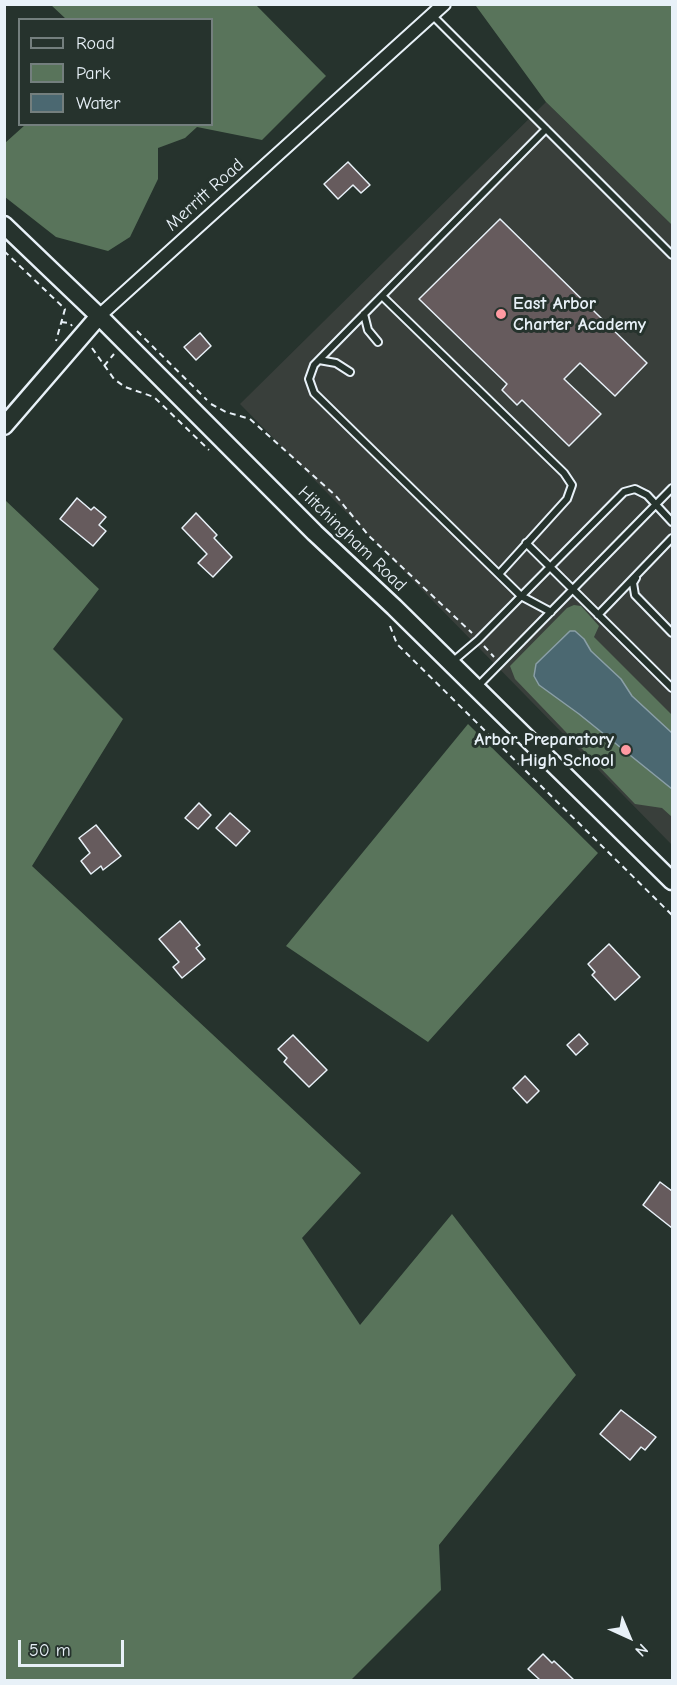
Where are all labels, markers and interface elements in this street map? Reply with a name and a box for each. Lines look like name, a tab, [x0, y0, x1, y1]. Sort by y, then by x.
legend	[18, 18, 213, 126]
text: Road	[76, 33, 115, 54]
text: Park	[76, 63, 110, 84]
text: Water	[76, 93, 120, 114]
street label: Merritt Road	[161, 154, 249, 236]
place label: East Arbor Charter Academy	[513, 293, 646, 336]
marker: East Arbor Charter Academy	[494, 307, 508, 321]
street label: Hitchingham Road	[293, 482, 411, 596]
place label: Arbor Preparatory High School	[474, 729, 614, 771]
marker: Arbor Preparatory High School	[619, 743, 633, 757]
north arrow	[599, 1607, 659, 1667]
scale bar	[21, 1628, 128, 1666]
text: 50 m	[29, 1640, 71, 1661]
text: N	[631, 1640, 652, 1660]

